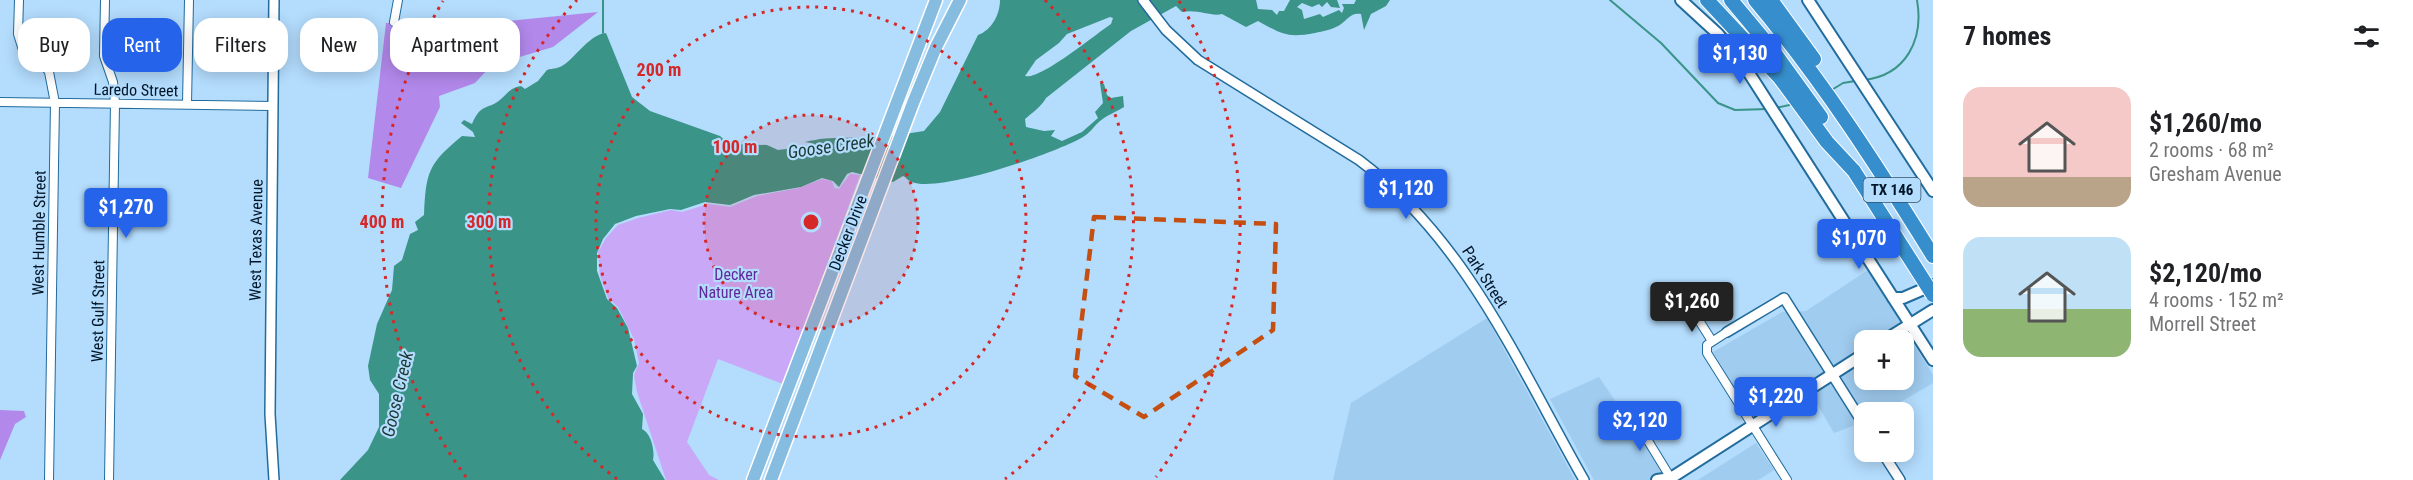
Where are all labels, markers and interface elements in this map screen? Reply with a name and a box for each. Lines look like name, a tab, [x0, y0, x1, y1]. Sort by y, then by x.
chip: Buy	[18, 18, 90, 72]
chip: Rent	[102, 18, 182, 72]
chip: Filters	[194, 18, 288, 72]
chip: New	[300, 18, 378, 72]
chip: Apartment	[390, 18, 520, 72]
icon: filters	[2350, 20, 2383, 53]
text: 7 homes	[1963, 21, 2051, 51]
pin: $1,130	[1691, 34, 1789, 85]
text: $1,130	[1712, 41, 1768, 65]
text: 200 m	[637, 59, 681, 80]
street label: Laredo Street	[94, 80, 179, 100]
text: $1,260/mo	[2149, 108, 2262, 138]
icon: home	[2011, 111, 2083, 183]
water label: Goose Creek	[786, 129, 877, 162]
text: 100 m	[713, 136, 757, 157]
text: 2 rooms · 68 m²	[2149, 138, 2274, 162]
text: Gresham Avenue	[2149, 162, 2282, 186]
pin: $1,120	[1357, 169, 1455, 220]
street label: West Humble Street	[28, 170, 50, 296]
text: $1,120	[1378, 176, 1434, 200]
road number: TX 146	[1864, 178, 1920, 202]
street label: West Texas Avenue	[245, 179, 267, 301]
pin: $1,270	[77, 188, 175, 239]
street label: Decker Drive	[825, 193, 871, 273]
text: $1,270	[98, 195, 154, 219]
text: 400 m	[360, 211, 404, 232]
text: 300 m	[467, 211, 511, 232]
centre of rings	[801, 212, 821, 232]
pin: $1,070	[1810, 219, 1908, 270]
text: $1,070	[1831, 226, 1887, 250]
street label: Park Street	[1458, 243, 1512, 312]
text: $2,120/mo	[2149, 258, 2262, 288]
street label: West Gulf Street	[88, 259, 108, 362]
icon: home	[2011, 261, 2083, 333]
park label: Decker Nature Area	[698, 265, 774, 302]
pin: $1,260	[1643, 282, 1741, 333]
text: 4 rooms · 152 m²	[2149, 288, 2284, 312]
text: $1,260	[1664, 289, 1720, 313]
text: Morrell Street	[2149, 312, 2256, 336]
map controls	[1854, 330, 1914, 462]
button: +	[1854, 330, 1914, 390]
water label: Goose Creek	[377, 348, 417, 439]
pin: $1,220	[1727, 377, 1825, 428]
text: $1,220	[1748, 384, 1804, 408]
pin: $2,120	[1591, 401, 1689, 452]
button: −	[1854, 402, 1914, 462]
text: $2,120	[1612, 408, 1668, 432]

